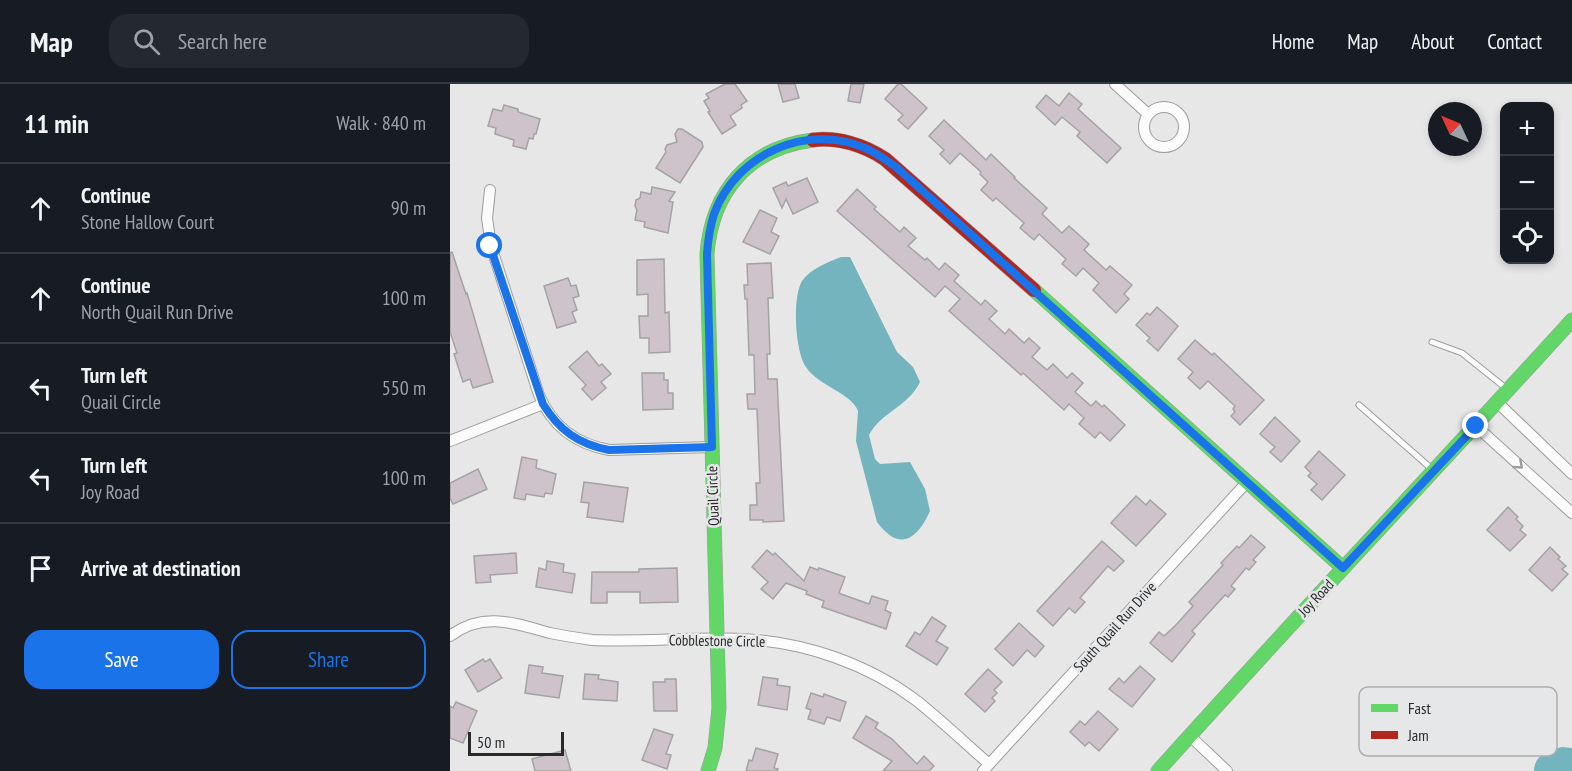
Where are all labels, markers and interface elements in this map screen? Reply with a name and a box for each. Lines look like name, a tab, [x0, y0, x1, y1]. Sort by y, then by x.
search box	[109, 14, 529, 68]
text: Map	[30, 23, 73, 60]
icon: search	[130, 25, 163, 58]
text: Search here	[178, 27, 267, 55]
text: Home	[1272, 28, 1314, 55]
text: Map	[1347, 28, 1378, 55]
text: About	[1411, 28, 1454, 55]
text: Contact	[1487, 28, 1542, 55]
north arrow	[1428, 102, 1482, 156]
map controls	[1500, 102, 1554, 264]
button: +	[1500, 102, 1554, 156]
text: 11 min	[24, 107, 89, 140]
text: Walk · 840 m	[336, 110, 426, 136]
button: −	[1500, 156, 1554, 210]
text: Continue	[81, 181, 151, 209]
icon: ahead	[24, 192, 57, 225]
text: 90 m	[391, 195, 426, 221]
text: Stone Hallow Court	[81, 209, 214, 235]
button: locate	[1500, 210, 1554, 264]
route start	[476, 232, 502, 258]
text: Continue	[81, 271, 151, 299]
icon: ahead	[24, 282, 57, 315]
text: 100 m	[382, 285, 426, 311]
text: North Quail Run Drive	[81, 299, 233, 325]
text: Turn left	[81, 361, 147, 389]
icon: left	[24, 372, 57, 405]
text: 550 m	[382, 375, 426, 401]
text: Quail Circle	[81, 389, 161, 415]
route end	[1462, 412, 1488, 438]
text: Turn left	[81, 451, 147, 479]
one-way arrow	[1512, 458, 1523, 469]
icon: left	[24, 462, 57, 495]
text: 100 m	[382, 465, 426, 491]
street label: Quail Circle	[702, 466, 723, 526]
text: Joy Road	[81, 479, 140, 505]
icon: arrive	[24, 552, 57, 585]
text: Arrive at destination	[81, 554, 241, 582]
street label: Joy Road	[1293, 575, 1338, 621]
street label: South Quail Run Drive	[1069, 578, 1160, 676]
button: Save	[24, 630, 219, 689]
button: Share	[231, 630, 426, 689]
street label: Cobblestone Circle	[669, 630, 765, 651]
legend	[1359, 687, 1557, 756]
text: Fast	[1408, 698, 1431, 718]
text: Jam	[1407, 725, 1429, 745]
scale bar	[468, 729, 564, 756]
text: 50 m	[477, 732, 505, 752]

